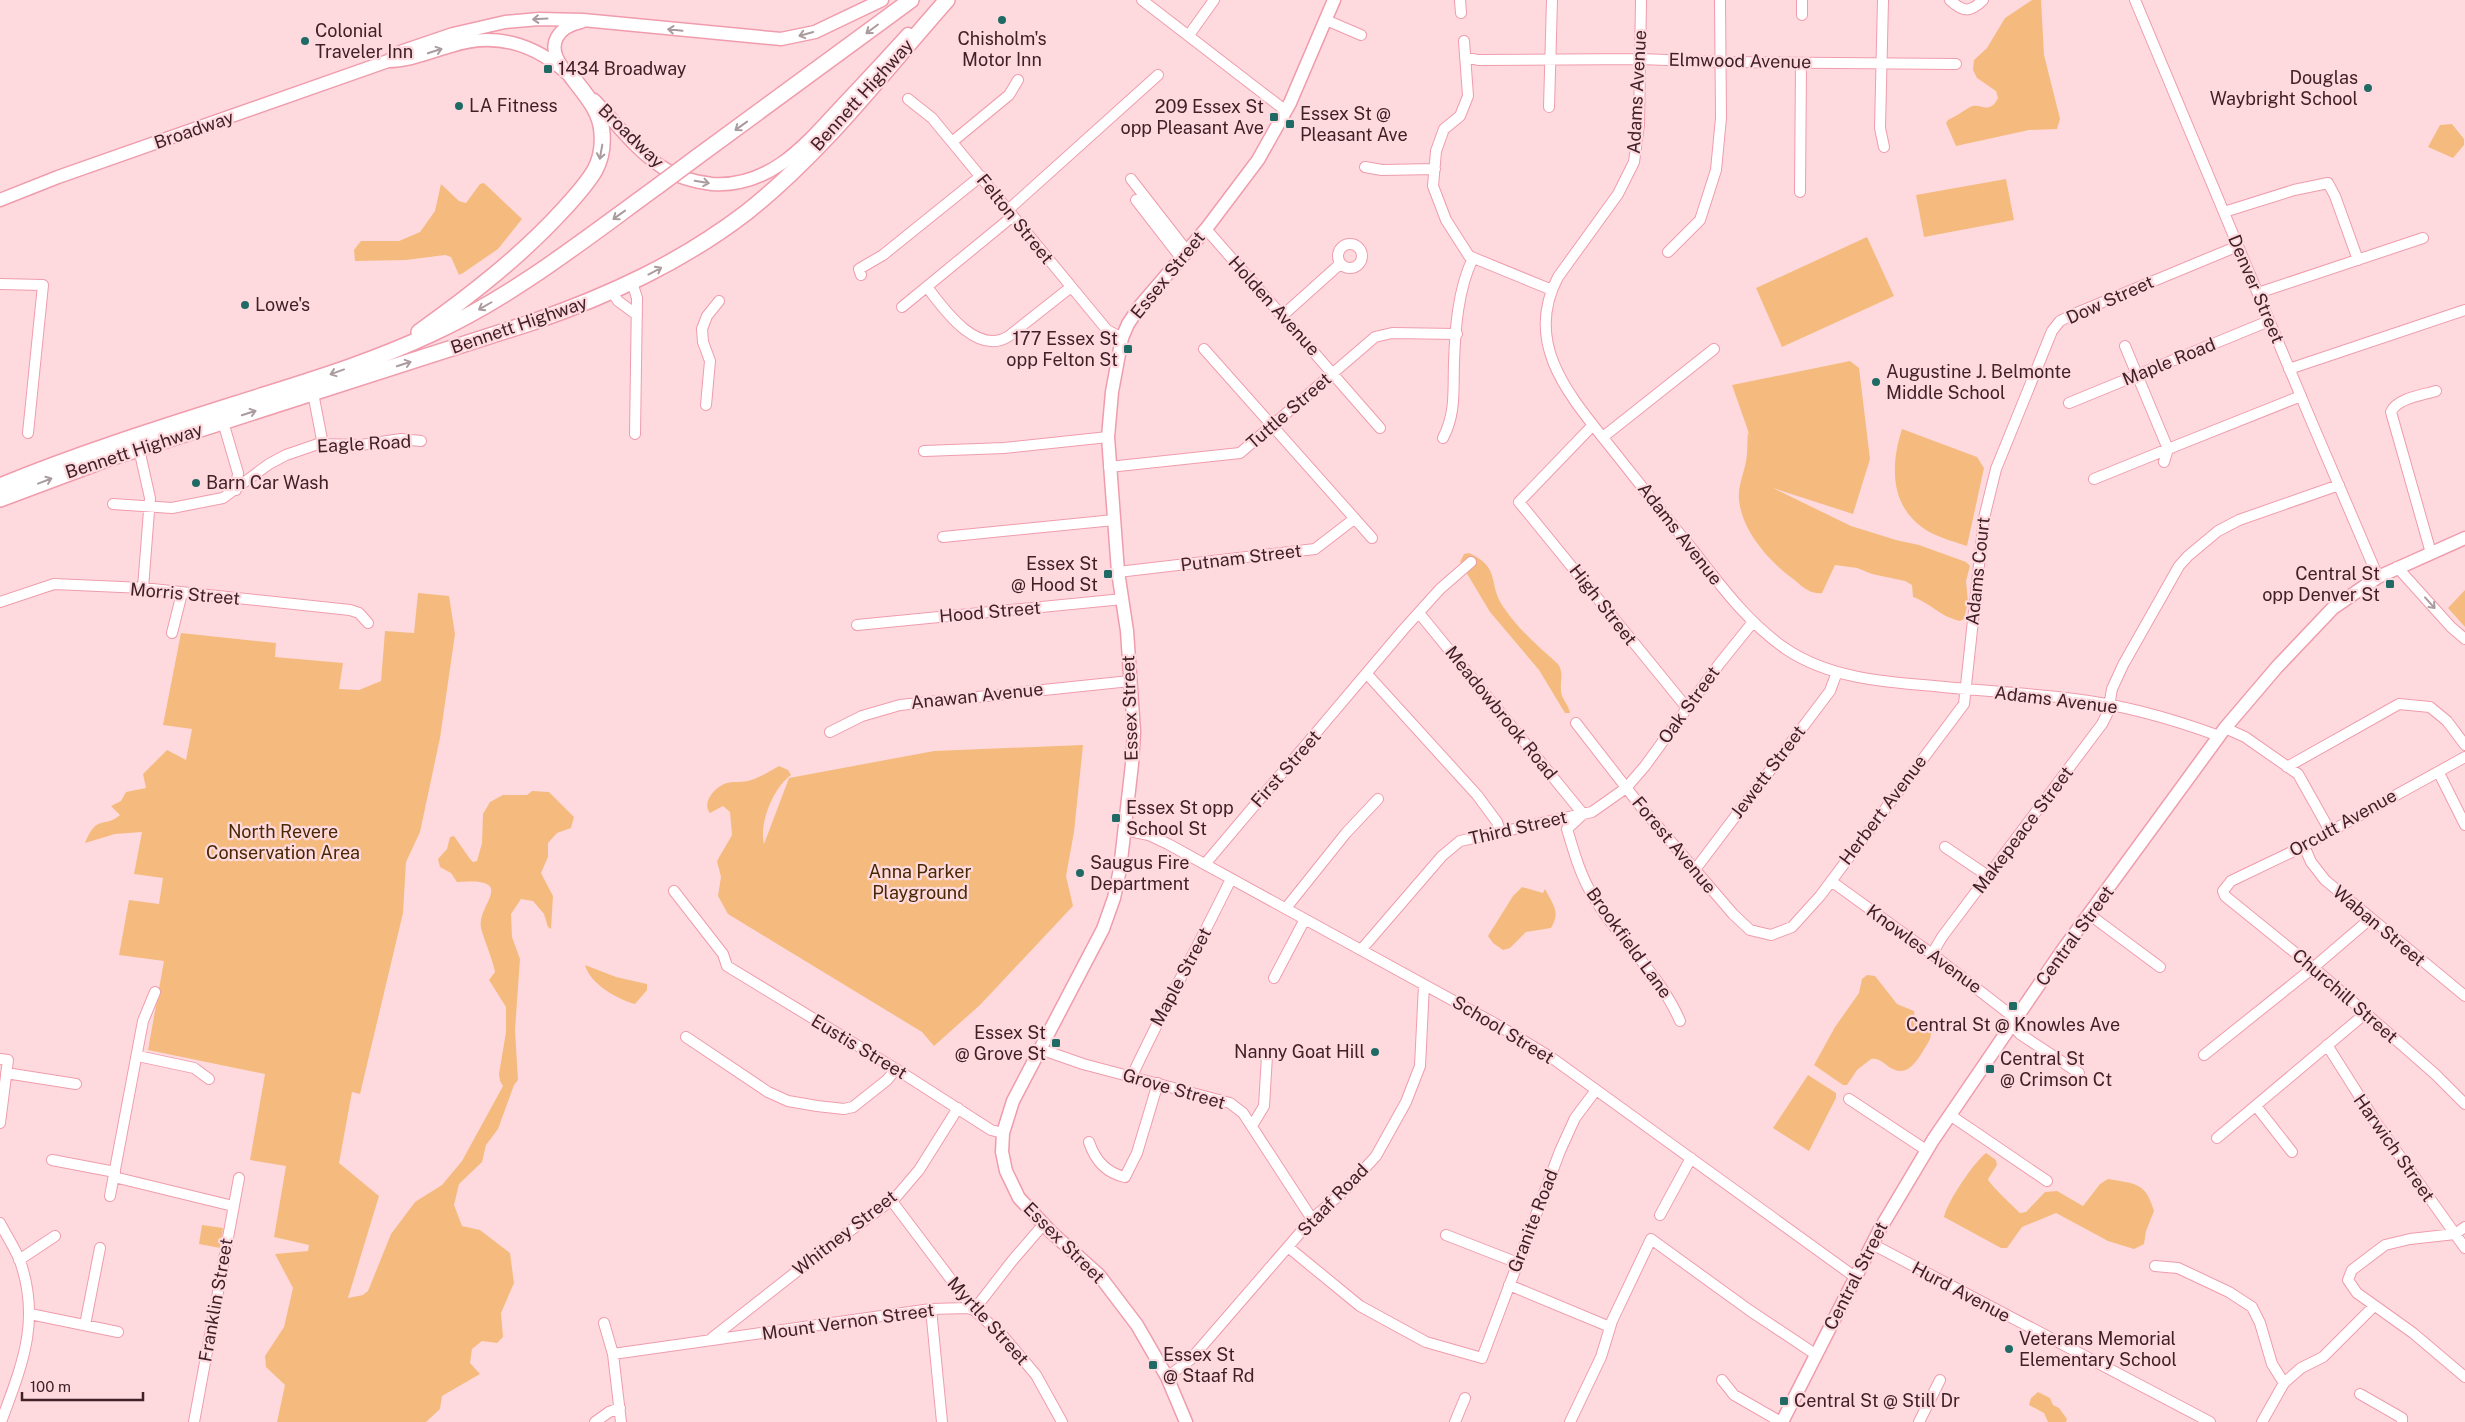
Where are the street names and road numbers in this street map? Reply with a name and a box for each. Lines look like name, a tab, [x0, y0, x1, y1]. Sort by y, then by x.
street label: Adams Avenue	[1623, 30, 1650, 154]
street label: Bennett Highway	[806, 34, 918, 155]
street label: Elmwood Avenue	[1668, 49, 1812, 72]
street label: Broadway	[594, 99, 669, 172]
street label: Broadway	[151, 106, 237, 153]
street label: Felton Street	[973, 169, 1058, 268]
street label: Essex Street	[1126, 227, 1209, 322]
street label: Denver Street	[2224, 231, 2289, 346]
street label: Holden Avenue	[1224, 252, 1324, 360]
street label: Dow Street	[2063, 271, 2157, 328]
street label: Bennett Highway	[448, 291, 590, 358]
street label: Maple Road	[2119, 333, 2218, 390]
street label: Tuttle Street	[1242, 368, 1335, 453]
street label: Bennett Highway	[63, 418, 205, 483]
street label: Eagle Road	[316, 431, 412, 456]
street label: Adams Avenue	[1634, 478, 1727, 589]
street label: Adams Court	[1961, 516, 1994, 626]
street label: Putnam Street	[1179, 540, 1303, 575]
street label: High Street	[1565, 560, 1641, 649]
street label: Morris Street	[129, 578, 241, 609]
street label: Hood Street	[938, 597, 1042, 626]
street label: Meadowbrook Road	[1441, 642, 1562, 784]
street label: Essex Street	[1117, 655, 1142, 761]
street label: Oak Street	[1654, 662, 1724, 747]
street label: Anawan Avenue	[910, 678, 1044, 713]
street label: Adams Avenue	[1993, 682, 2119, 717]
street label: Jewett Street	[1726, 721, 1809, 822]
street label: First Street	[1246, 726, 1325, 811]
street label: Herbert Avenue	[1835, 751, 1931, 869]
street label: Makepeace Street	[1968, 762, 2077, 897]
street label: Orcutt Avenue	[2285, 784, 2400, 861]
street label: Forest Avenue	[1628, 792, 1721, 897]
street label: Third Street	[1467, 806, 1569, 849]
street label: Waban Street	[2329, 881, 2430, 970]
street label: Central Street	[2031, 882, 2118, 990]
street label: Brookfield Lane	[1582, 883, 1677, 1002]
street label: Knowles Avenue	[1863, 900, 1986, 997]
street label: Maple Street	[1146, 924, 1215, 1030]
street label: Churchill Street	[2288, 944, 2402, 1047]
street label: School Street	[1449, 991, 1558, 1068]
street label: Eustis Street	[808, 1010, 911, 1083]
street label: Grove Street	[1120, 1064, 1228, 1113]
street label: Harwich Street	[2350, 1090, 2439, 1206]
street label: Staaf Road	[1293, 1159, 1372, 1240]
street label: Granite Road	[1503, 1166, 1562, 1275]
street label: Whitney Street	[789, 1186, 901, 1280]
street label: Essex Street	[1020, 1198, 1109, 1287]
street label: Central Street	[1819, 1218, 1892, 1333]
street label: Franklin Street	[194, 1236, 237, 1363]
street label: Hurd Avenue	[1909, 1257, 2014, 1326]
street label: Myrtle Street	[943, 1272, 1033, 1369]
street label: Mount Vernon Street	[760, 1299, 936, 1344]

